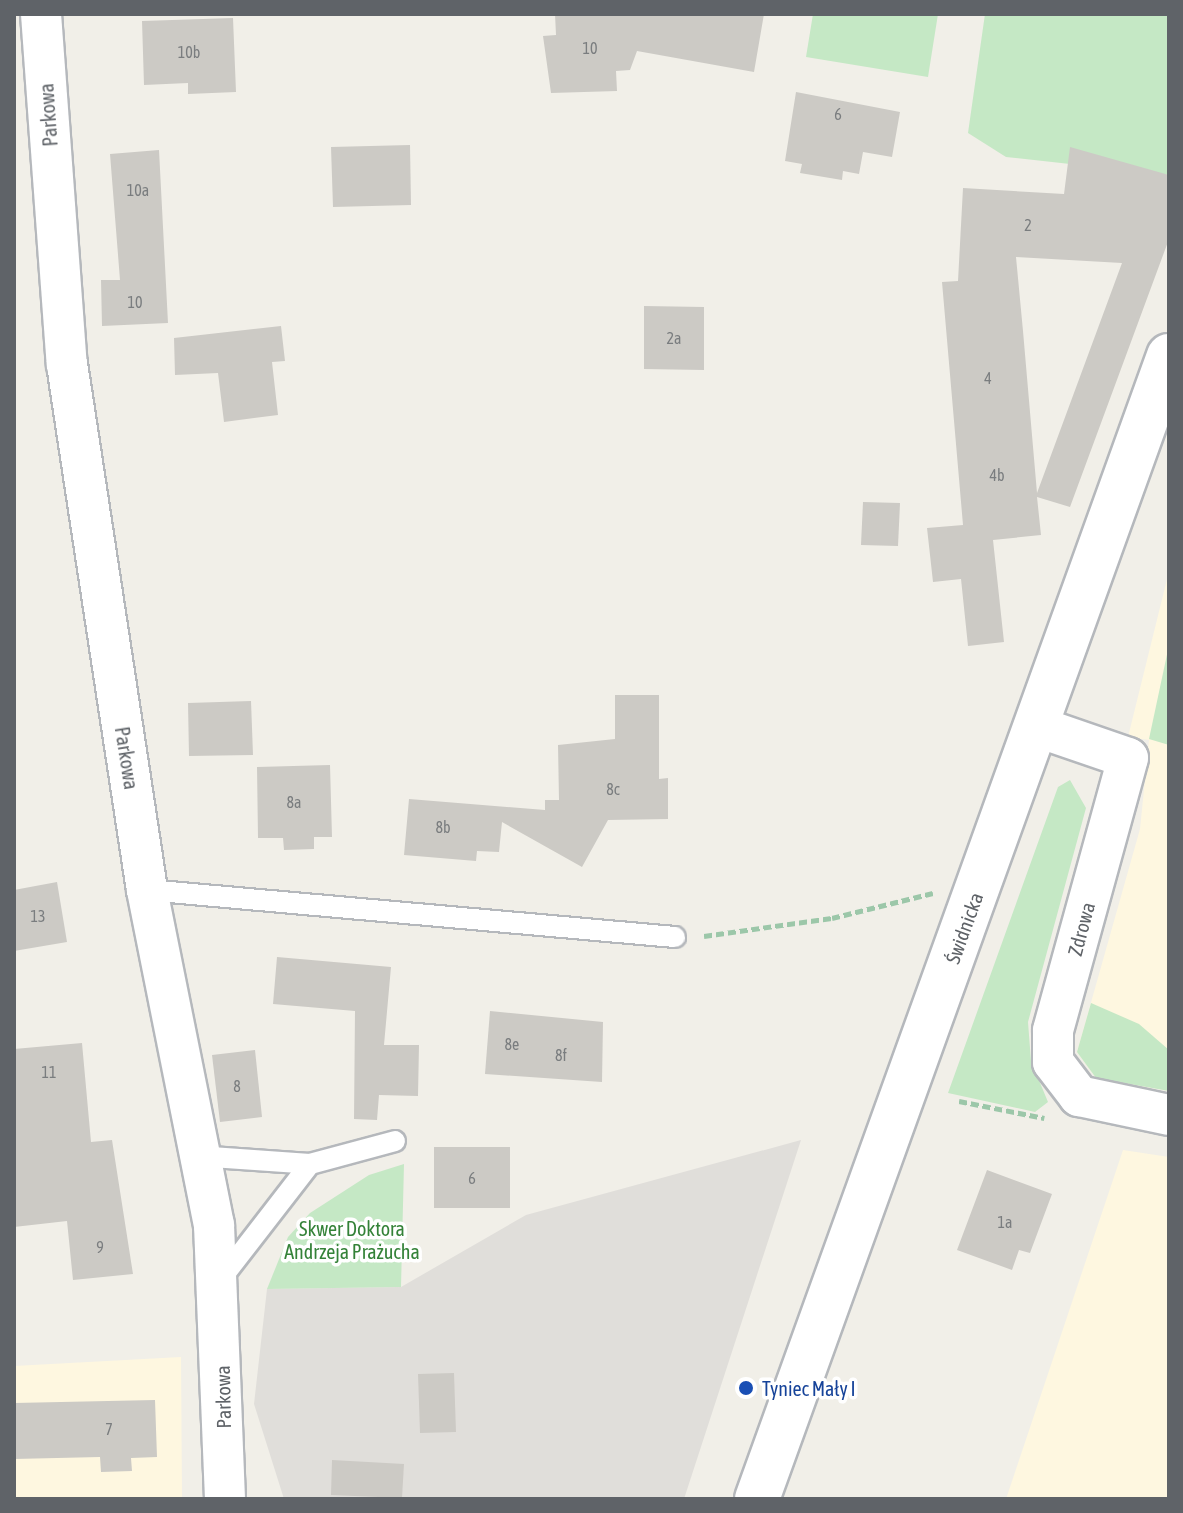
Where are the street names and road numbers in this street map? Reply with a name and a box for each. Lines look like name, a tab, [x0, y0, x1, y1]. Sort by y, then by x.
street label: Parkowa	[34, 83, 62, 147]
street label: Parkowa	[110, 725, 144, 791]
street label: Świdnicka	[940, 889, 988, 967]
street label: Zdrowa	[1062, 900, 1100, 958]
street label: Parkowa	[210, 1365, 236, 1429]

